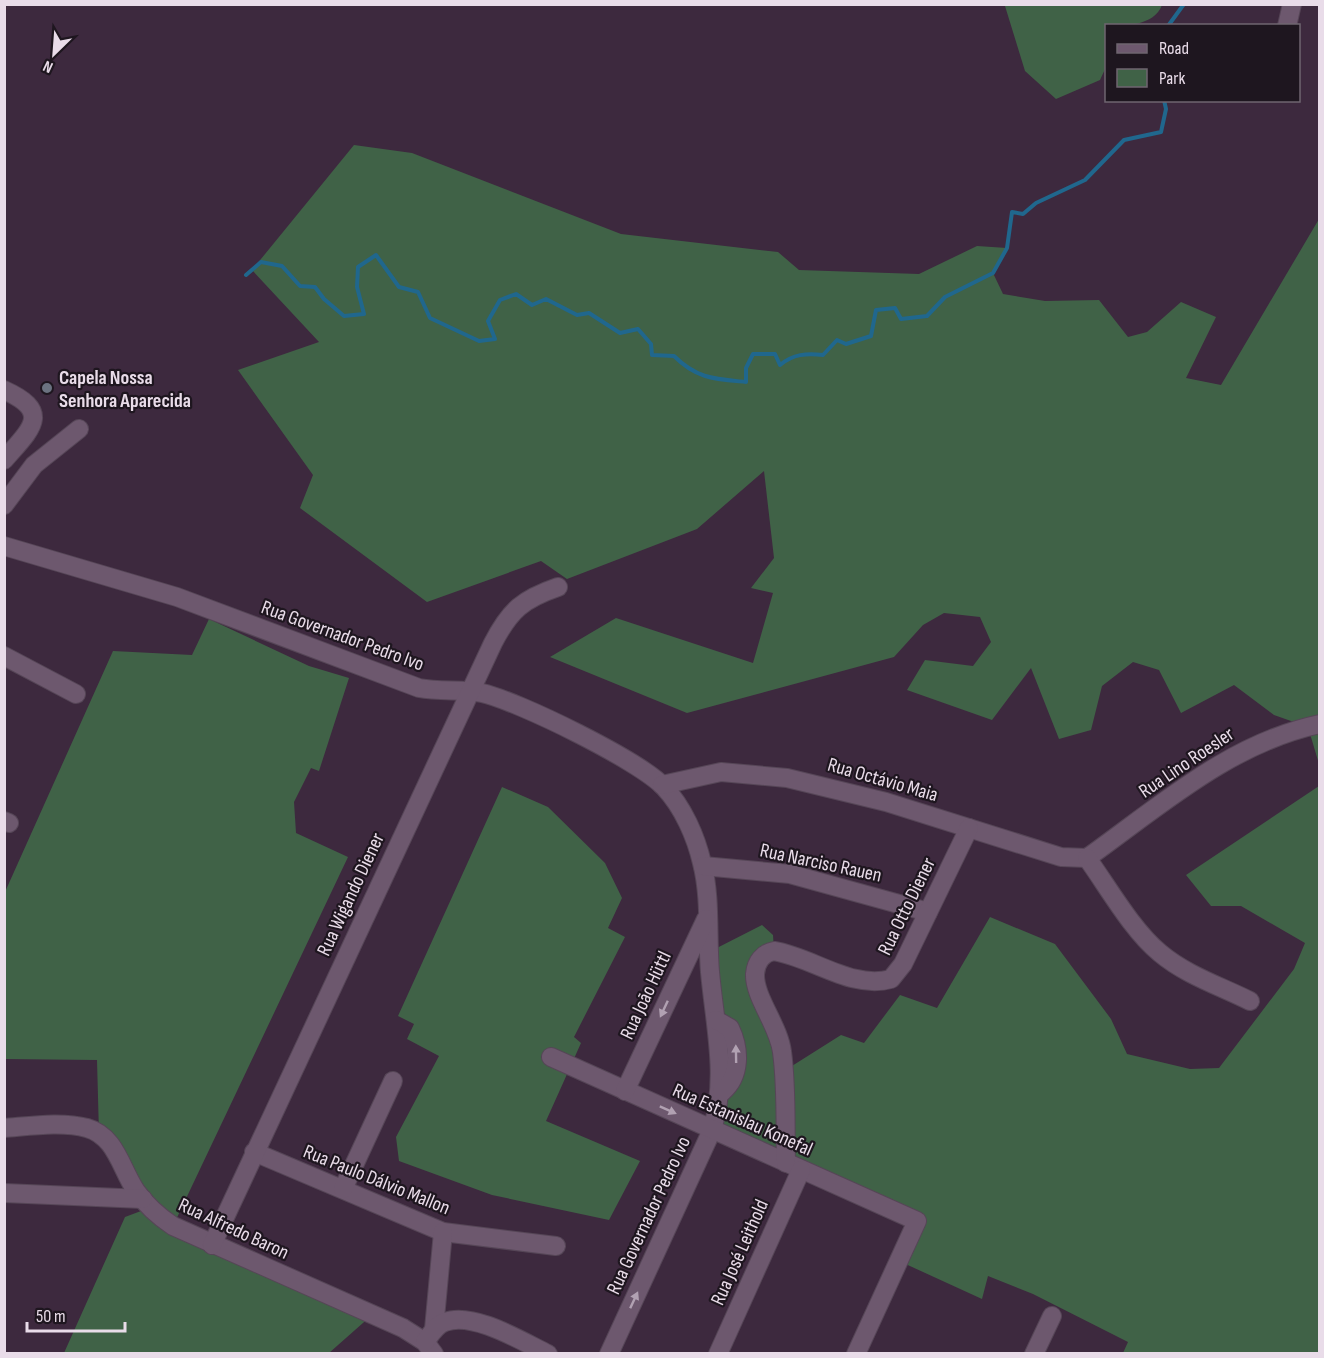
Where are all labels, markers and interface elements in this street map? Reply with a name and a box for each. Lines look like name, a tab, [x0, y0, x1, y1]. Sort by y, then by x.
north arrow	[24, 24, 84, 84]
legend	[1105, 24, 1300, 102]
text: Road	[1159, 38, 1189, 59]
text: N	[40, 56, 56, 77]
text: Park	[1159, 68, 1185, 89]
place label: Capela Nossa Senhora Aparecida	[59, 366, 191, 413]
marker: Capela Nossa Senhora Aparecida	[40, 381, 54, 395]
street label: Rua Governador Pedro Ivo	[258, 595, 427, 677]
street label: Rua Lino Roesler	[1134, 722, 1239, 803]
street label: Rua Octávio Maia	[825, 753, 941, 807]
street label: Rua Wigando Diener	[312, 829, 390, 960]
street label: Rua Narciso Rauen	[758, 838, 884, 888]
street label: Rua Otto Diener	[873, 853, 941, 959]
street label: Rua João Hüttl	[615, 948, 677, 1043]
one-way arrow	[659, 1000, 668, 1017]
one-way arrow	[731, 1045, 741, 1064]
street label: Rua Estanislau Konefal	[669, 1078, 816, 1162]
one-way arrow	[660, 1106, 677, 1115]
street label: Rua Governador Pedro Ivo	[602, 1133, 696, 1298]
street label: Rua Paulo Dálvio Mallon	[300, 1140, 453, 1220]
street label: Rua Alfredo Baron	[175, 1193, 293, 1265]
street label: Rua José Leithold	[706, 1196, 774, 1309]
one-way arrow	[629, 1292, 638, 1309]
scale bar	[27, 1295, 124, 1333]
text: 50 m	[36, 1306, 66, 1327]

